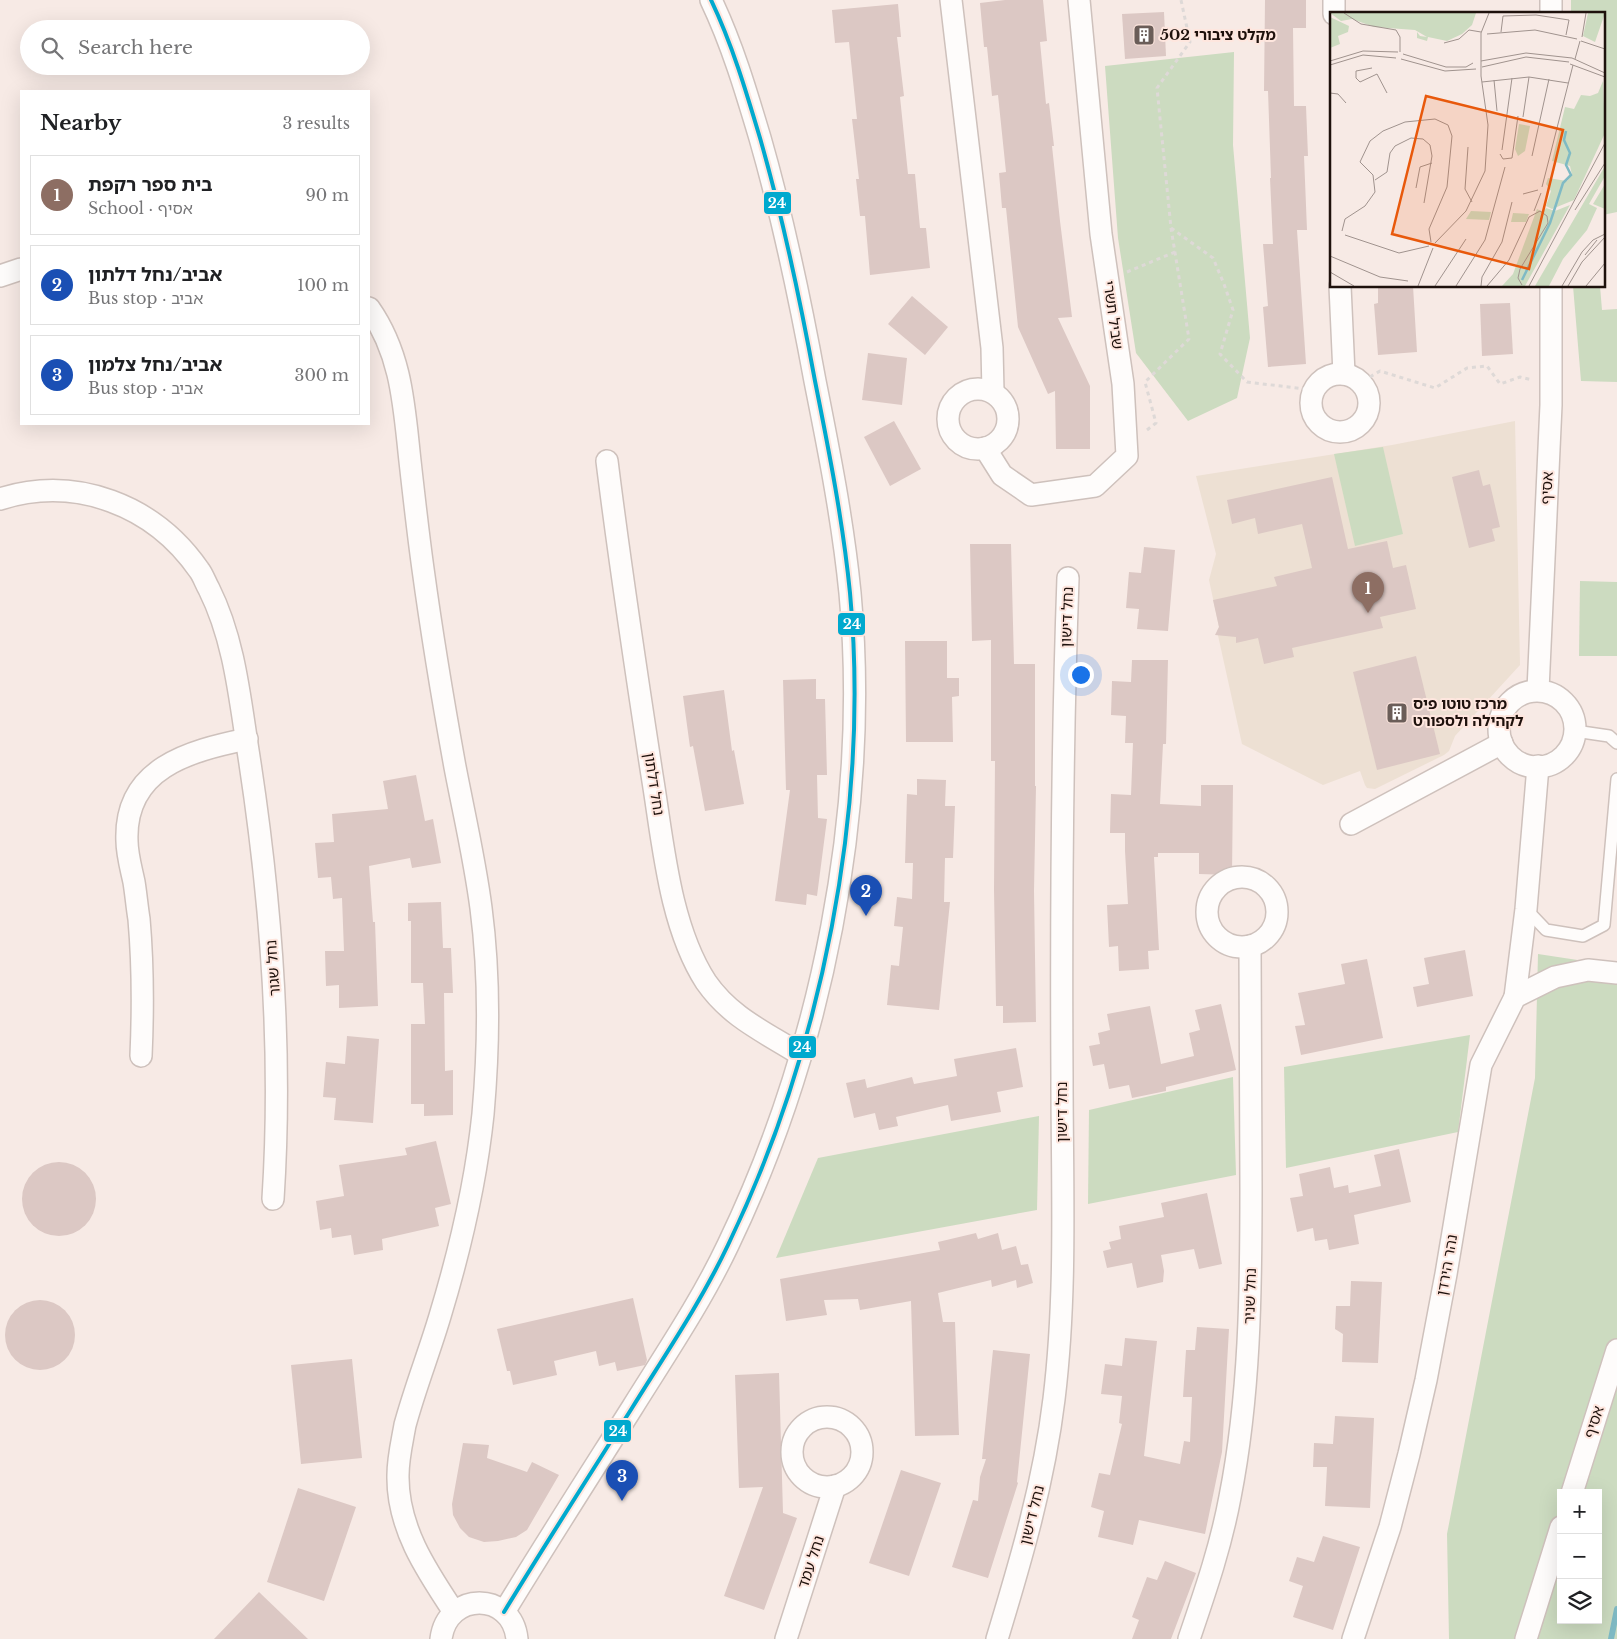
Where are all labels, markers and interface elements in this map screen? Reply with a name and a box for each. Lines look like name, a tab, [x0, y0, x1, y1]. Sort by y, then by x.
inset map	[1330, 12, 1604, 288]
search box	[20, 20, 370, 75]
building icon: מקלט ציבורי 502	[1132, 23, 1156, 47]
place label: מקלט ציבורי 502	[1160, 25, 1276, 44]
icon: search	[38, 34, 66, 62]
text: Search here	[78, 36, 193, 59]
text: Nearby	[40, 110, 121, 136]
text: 3 results	[282, 113, 350, 133]
text: בית ספר רקפת	[88, 173, 212, 196]
text: 1	[54, 185, 60, 205]
text: 90 m	[306, 185, 349, 205]
line badge: 24	[763, 191, 792, 215]
text: 24	[768, 194, 786, 212]
text: School · אסיף	[88, 198, 193, 218]
text: אביב/נחל דלתון	[88, 263, 222, 286]
text: 2	[52, 275, 62, 295]
text: 100 m	[297, 275, 349, 295]
street label: שביל תשרי	[1099, 280, 1128, 350]
text: Bus stop · אביב	[88, 288, 203, 308]
text: אביב/נחל צלמון	[88, 353, 222, 376]
text: 3	[52, 365, 62, 385]
text: 300 m	[295, 365, 349, 385]
text: Bus stop · אביב	[88, 378, 203, 398]
street label: אסיף	[1536, 471, 1557, 505]
pin: 1	[1352, 572, 1384, 613]
street label: נחל דישון	[1056, 586, 1077, 648]
line badge: 24	[837, 612, 866, 636]
text: 24	[843, 615, 861, 633]
your location	[1068, 662, 1094, 688]
place label: מרכז טוטו פיס לקהילה ולספורט	[1413, 694, 1524, 730]
building icon: מרכז טוטו פיס לקהילה ולספורט	[1385, 701, 1409, 725]
street label: נחל דלתון	[640, 751, 669, 817]
pin: 2	[850, 875, 882, 916]
street label: נחל שגור	[261, 939, 284, 997]
line badge: 24	[788, 1035, 817, 1059]
text: 24	[793, 1038, 811, 1056]
street label: נחל דישון	[1052, 1082, 1071, 1142]
street label: נהר הירדן	[1432, 1233, 1461, 1297]
street label: נחל שניר	[1239, 1268, 1260, 1324]
street label: אסיף	[1579, 1403, 1608, 1440]
line badge: 24	[603, 1419, 632, 1443]
text: 24	[609, 1422, 627, 1440]
pin: 3	[606, 1460, 638, 1501]
street label: נחל דישון	[1015, 1483, 1048, 1547]
map controls	[1557, 1489, 1602, 1624]
button: +	[1557, 1489, 1602, 1534]
street label: נחל עמד	[793, 1533, 828, 1591]
button: −	[1557, 1534, 1602, 1579]
button: layers	[1557, 1579, 1602, 1624]

